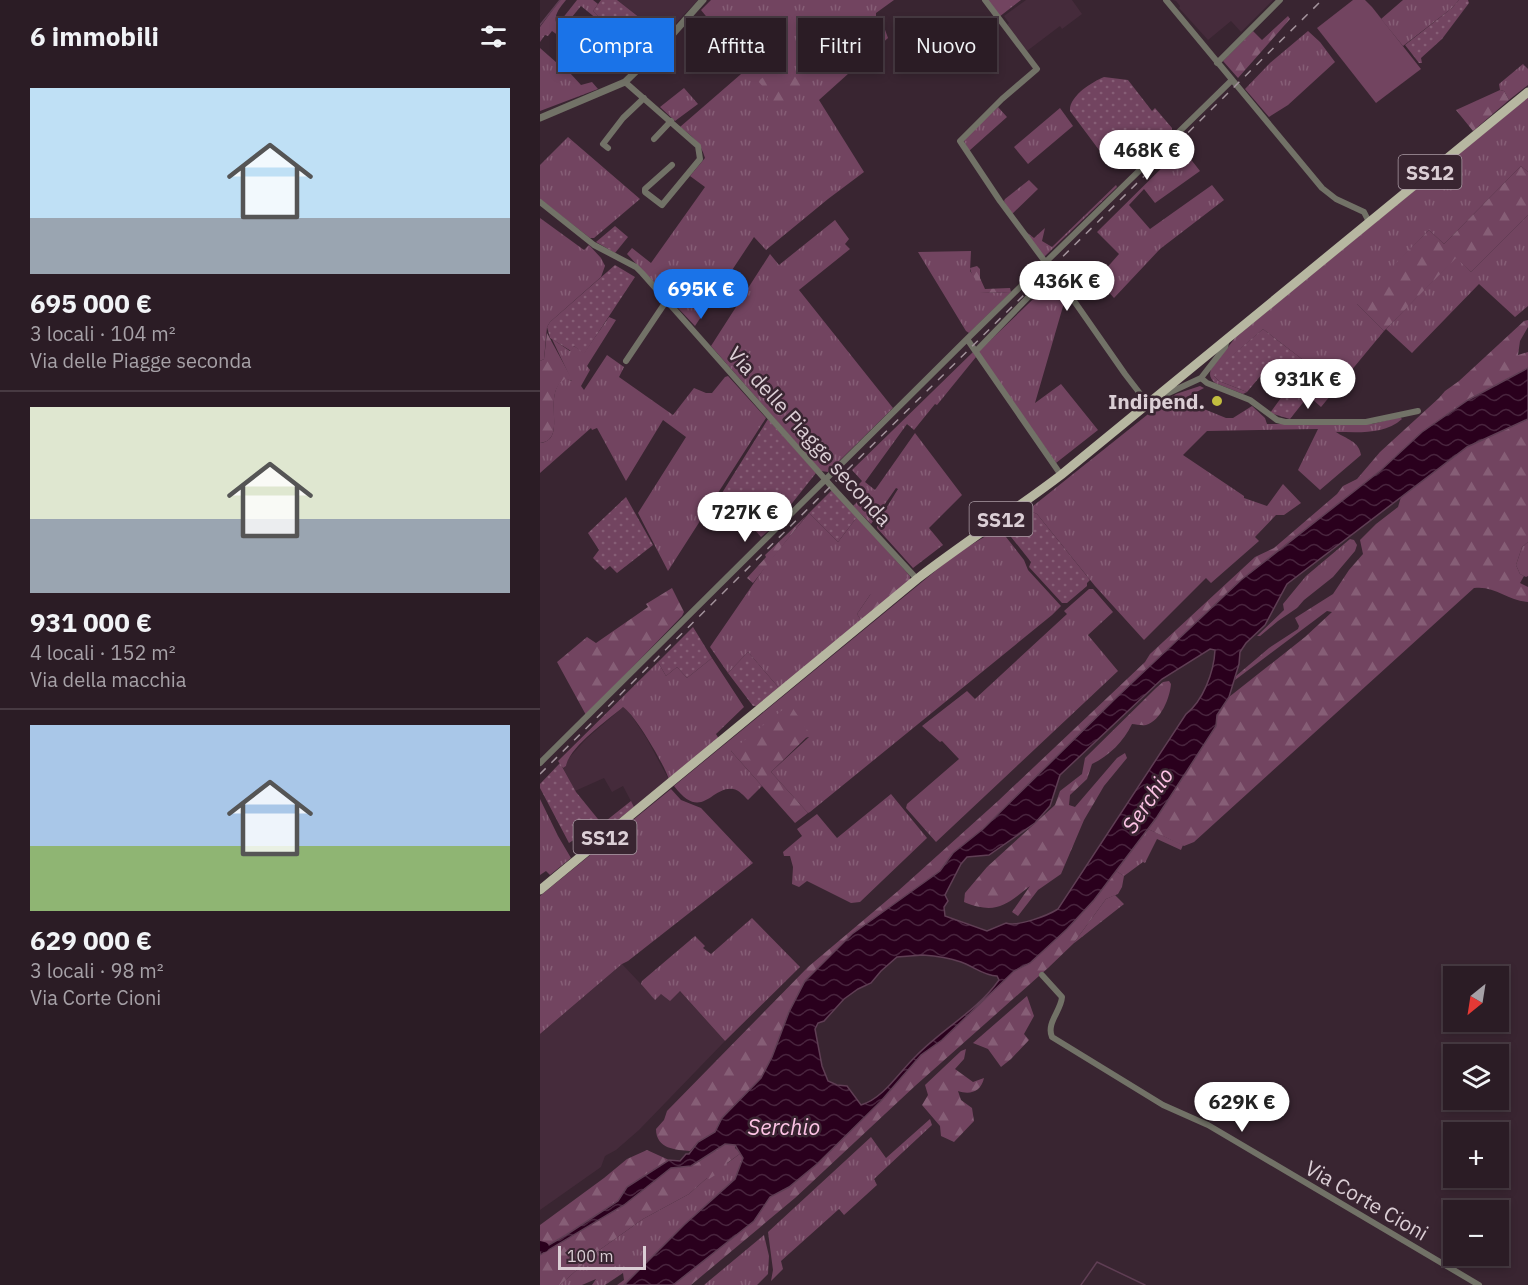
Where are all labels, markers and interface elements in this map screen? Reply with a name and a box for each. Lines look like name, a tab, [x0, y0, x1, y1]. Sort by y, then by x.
chip: Compra	[558, 18, 674, 72]
chip: Affitta	[686, 18, 786, 72]
chip: Filtri	[798, 18, 883, 72]
chip: Nuovo	[895, 18, 997, 72]
text: 6 immobili	[30, 19, 159, 53]
icon: filters	[477, 20, 510, 53]
icon: home	[216, 127, 324, 235]
pin: 468K €	[1098, 130, 1196, 181]
text: 468K €	[1113, 136, 1181, 163]
road number: SS12	[1398, 155, 1462, 189]
pin: 436K €	[1018, 261, 1116, 312]
text: 436K €	[1033, 267, 1101, 294]
pin: 695K €	[652, 269, 750, 320]
text: 695K €	[667, 275, 735, 302]
text: 695 000 €	[30, 286, 152, 320]
text: 3 locali · 104 m²	[30, 320, 176, 347]
street label: Via delle Piagge seconda	[722, 340, 898, 532]
text: Via delle Piagge seconda	[30, 347, 252, 374]
pin: 931K €	[1259, 359, 1357, 410]
text: 931K €	[1274, 365, 1342, 392]
place label: Indipend.	[1108, 387, 1205, 415]
marker: Indipend.	[1210, 394, 1224, 408]
icon: home	[216, 446, 324, 554]
pin: 727K €	[696, 492, 794, 543]
text: 727K €	[711, 498, 779, 525]
road number: SS12	[970, 502, 1032, 536]
text: 931 000 €	[30, 605, 152, 639]
text: 4 locali · 152 m²	[30, 639, 176, 666]
text: Via della macchia	[30, 666, 187, 693]
water label: Serchio	[1115, 762, 1179, 838]
icon: home	[216, 764, 324, 872]
road number: SS12	[574, 820, 637, 854]
text: 629 000 €	[30, 923, 152, 957]
text: 3 locali · 98 m²	[30, 957, 164, 984]
north arrow	[1443, 966, 1509, 1032]
map controls	[1443, 966, 1509, 1266]
text: Via Corte Cioni	[30, 984, 161, 1011]
button: layers	[1443, 1044, 1509, 1110]
pin: 629K €	[1193, 1082, 1291, 1133]
text: 629K €	[1208, 1088, 1276, 1115]
water label: Serchio	[748, 1112, 820, 1141]
button: +	[1443, 1122, 1509, 1188]
street label: Via Corte Cioni	[1300, 1153, 1434, 1247]
button: −	[1443, 1200, 1509, 1266]
scale bar	[558, 1243, 646, 1270]
text: 100 m	[567, 1246, 614, 1266]

